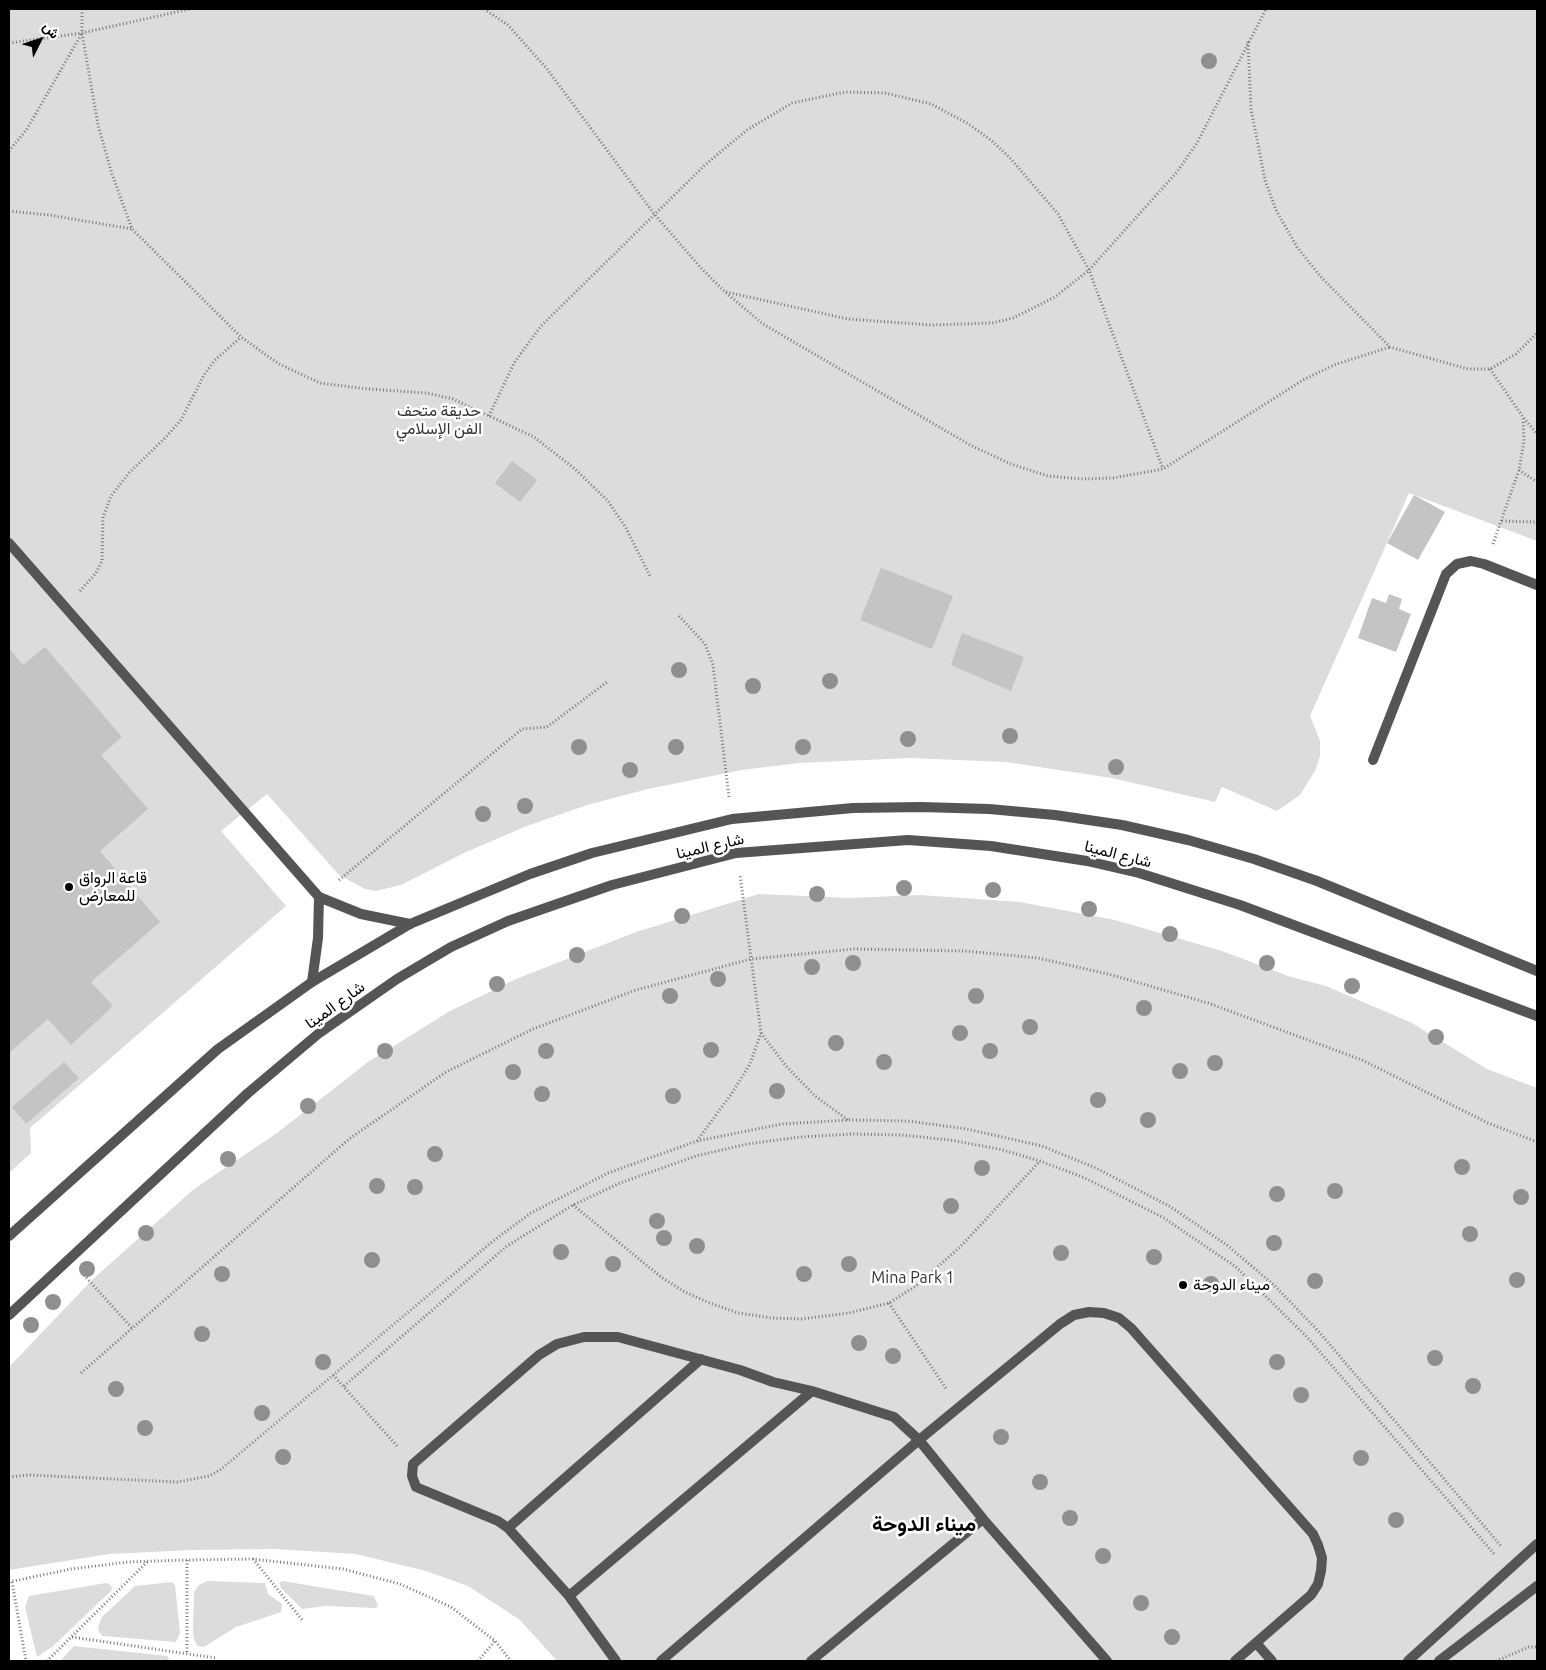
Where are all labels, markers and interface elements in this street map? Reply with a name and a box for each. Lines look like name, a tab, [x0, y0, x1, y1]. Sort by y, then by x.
north arrow	[15, 15, 65, 65]
text: ش	[40, 19, 63, 42]
park label: حديقة متحف الفن الإسلامي	[396, 401, 482, 439]
street label: شارع المينا	[674, 829, 746, 863]
street label: شارع المينا	[1082, 836, 1154, 872]
place label: قاعة الرواق للمعارض	[79, 868, 147, 906]
marker: قاعة الرواق للمعارض	[63, 881, 75, 893]
street label: شارع المينا	[302, 977, 368, 1033]
park label: Mina Park 1	[871, 1268, 955, 1288]
place label: ميناء الدوحة	[1193, 1275, 1270, 1295]
marker: ميناء الدوحة	[1177, 1279, 1189, 1291]
district label: ميناء الدوحة	[872, 1511, 976, 1537]

